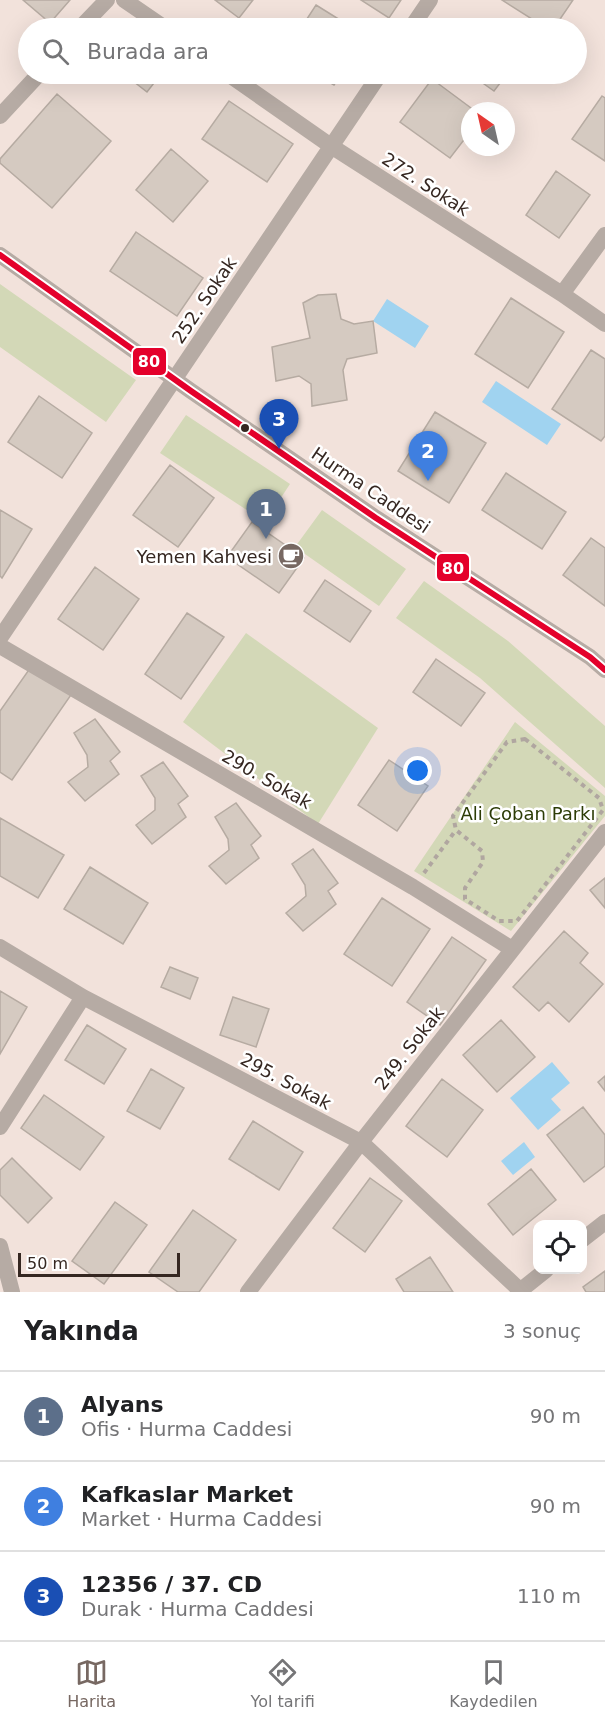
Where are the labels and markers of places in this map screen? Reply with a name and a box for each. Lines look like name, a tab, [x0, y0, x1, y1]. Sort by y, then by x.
pin: 3	[260, 400, 298, 449]
unlabelled marker	[239, 422, 251, 434]
pin: 2	[408, 432, 448, 481]
pin: 1	[246, 490, 286, 539]
cafe icon: Yemen Kahvesi	[276, 541, 306, 571]
place label: Yemen Kahvesi	[136, 546, 272, 567]

